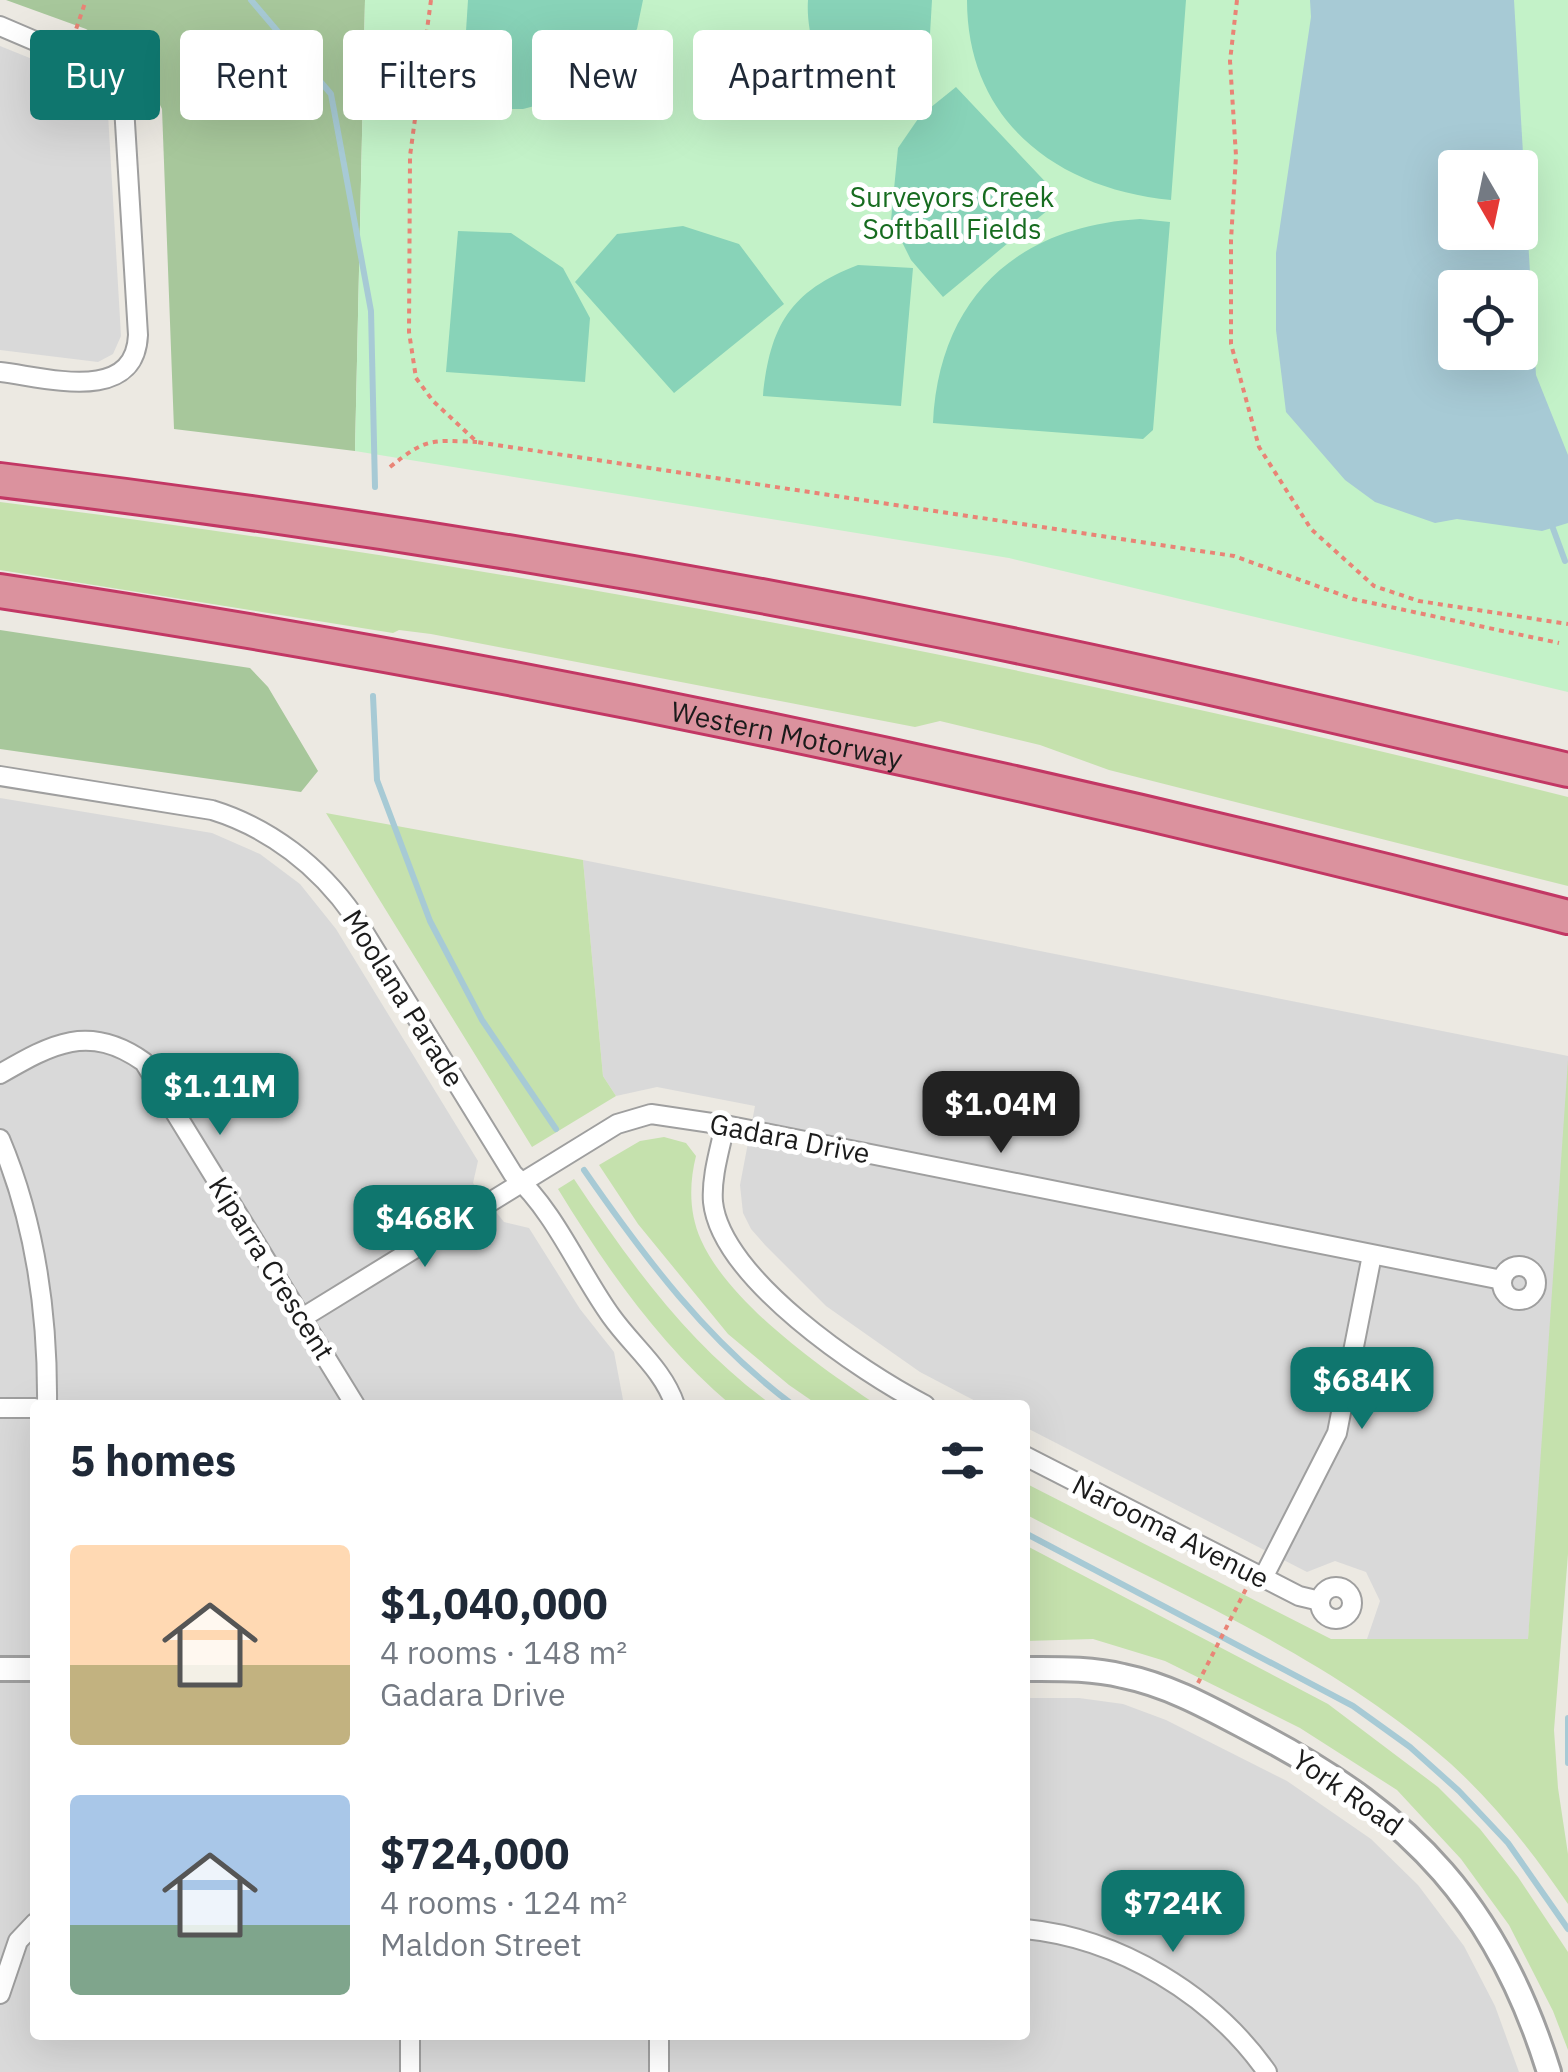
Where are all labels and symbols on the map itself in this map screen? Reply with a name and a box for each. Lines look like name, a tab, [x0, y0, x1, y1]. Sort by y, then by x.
north arrow	[1438, 150, 1538, 250]
park label: Surveyors Creek Softball Fields	[850, 178, 1055, 247]
street label: Western Motorway	[668, 692, 906, 776]
street label: Moolana Parade	[335, 902, 473, 1094]
pin: $1.11M	[139, 1053, 301, 1138]
pin: $1.04M	[920, 1071, 1082, 1156]
street label: Gadara Drive	[707, 1104, 873, 1172]
street label: Kiparra Crescent	[201, 1169, 343, 1367]
pin: $468K	[355, 1185, 495, 1270]
pin: $684K	[1292, 1347, 1432, 1432]
street label: Narooma Avenue	[1066, 1466, 1276, 1596]
street label: York Road	[1285, 1740, 1411, 1844]
pin: $724K	[1103, 1870, 1243, 1955]

